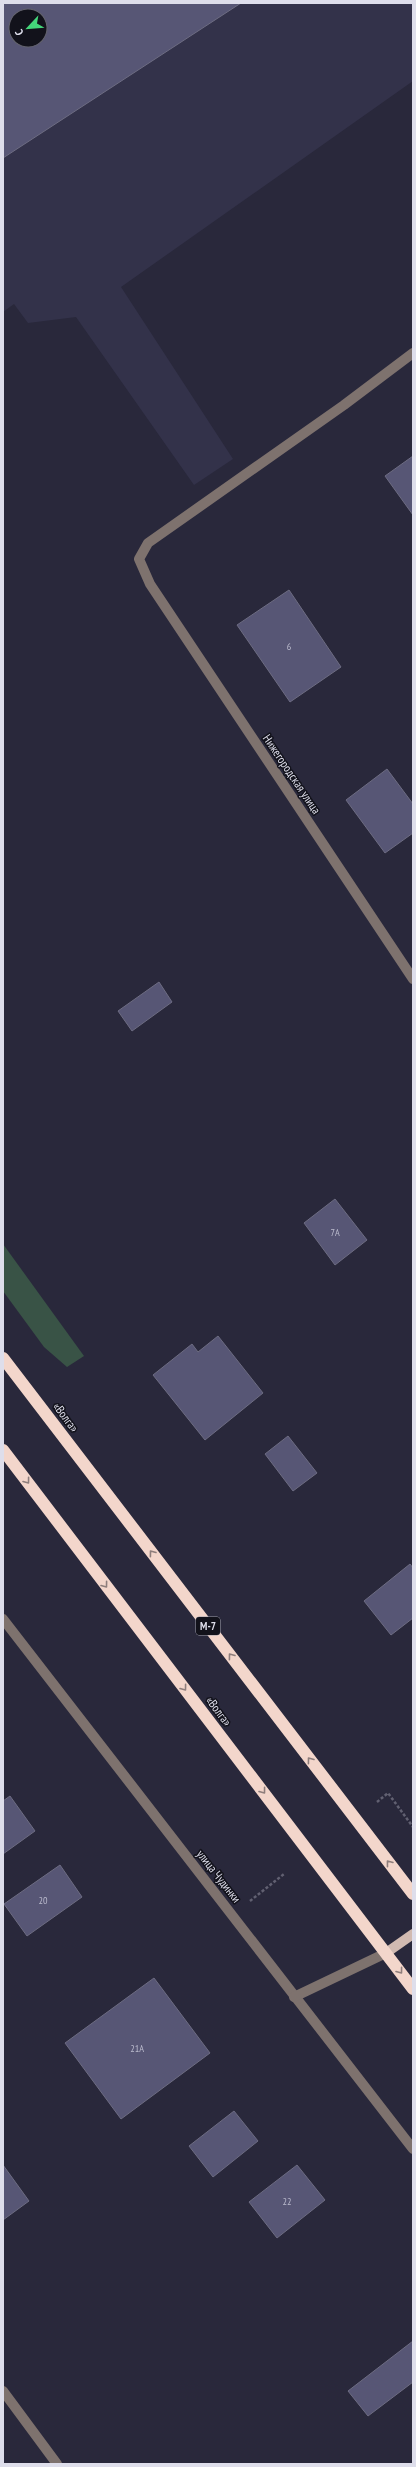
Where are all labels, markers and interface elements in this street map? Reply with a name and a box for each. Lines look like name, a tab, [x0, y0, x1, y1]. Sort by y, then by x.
north arrow	[8, 8, 48, 48]
text: С	[12, 27, 26, 38]
house number: 6	[287, 640, 292, 653]
street label: Нижегородская улица	[260, 731, 324, 817]
house number: 7А	[330, 1226, 340, 1239]
street label: «Волга»	[50, 1399, 82, 1435]
one-way arrow	[22, 1477, 29, 1484]
one-way arrow	[149, 1550, 157, 1557]
one-way arrow	[101, 1580, 108, 1587]
road number: М-7	[196, 1617, 220, 1635]
one-way arrow	[229, 1654, 236, 1661]
one-way arrow	[179, 1684, 187, 1691]
street label: «Волга»	[203, 1693, 235, 1729]
one-way arrow	[308, 1757, 315, 1764]
one-way arrow	[258, 1787, 265, 1794]
street label: улица Чудинки	[194, 1847, 244, 1905]
one-way arrow	[387, 1860, 394, 1867]
house number: 20	[39, 1894, 48, 1907]
one-way arrow	[395, 1967, 402, 1974]
house number: 21А	[130, 2042, 144, 2055]
house number: 22	[283, 2195, 292, 2208]

